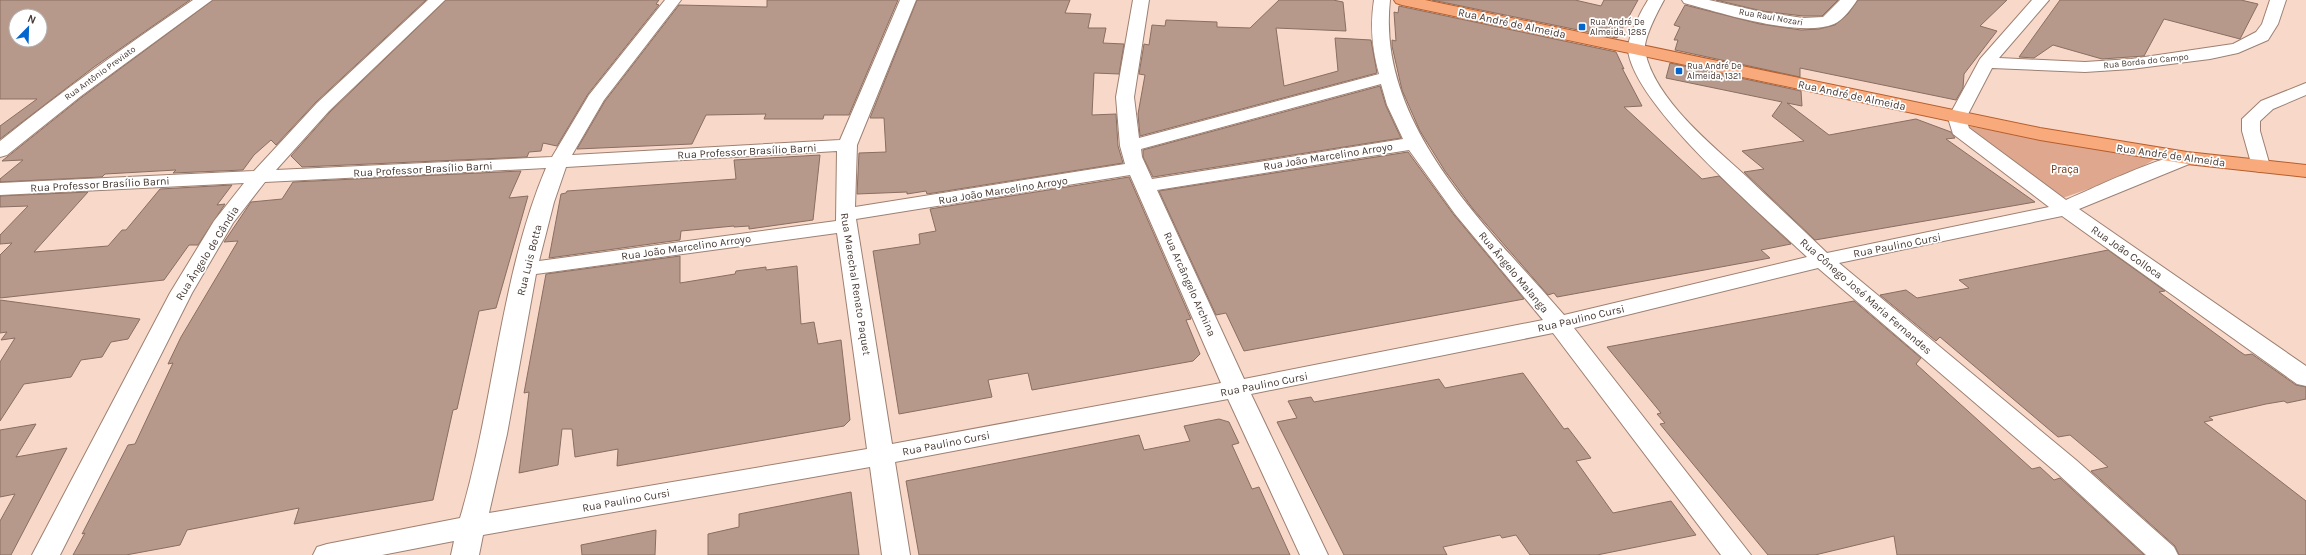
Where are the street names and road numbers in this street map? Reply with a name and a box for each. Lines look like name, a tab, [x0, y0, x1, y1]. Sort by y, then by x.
street label: Rua André de Almeida	[1457, 6, 1567, 41]
street label: Rua Raul Nozari	[1738, 6, 1804, 28]
street label: Rua Antônio Previato	[62, 44, 138, 102]
street label: Rua Borda do Campo	[2103, 52, 2189, 70]
street label: Rua André de Almeida	[1797, 78, 1907, 113]
street label: Rua João Marcelino Arroyo	[1262, 140, 1394, 173]
street label: Rua Professor Brasílio Barni	[677, 141, 817, 162]
street label: Rua André de Almeida	[2116, 141, 2226, 170]
street label: Rua Professor Brasílio Barni	[353, 159, 493, 180]
street label: Rua Professor Brasílio Barni	[30, 174, 170, 195]
street label: Rua João Marcelino Arroyo	[937, 174, 1069, 207]
street label: Rua Ângelo de Cândia	[172, 203, 242, 303]
street label: Rua Marechal Renato Paquet	[838, 212, 873, 356]
street label: Rua Luis Botta	[514, 223, 545, 297]
street label: Rua João Colloca	[2089, 223, 2165, 282]
street label: Rua Ângelo Malanga	[1476, 228, 1552, 316]
street label: Rua Arcângelo Archina	[1161, 230, 1218, 338]
street label: Rua Paulino Cursi	[1852, 231, 1942, 260]
street label: Rua João Marcelino Arroyo	[620, 232, 752, 263]
street label: Rua Cônego José Maria Fernandes	[1797, 236, 1934, 357]
street label: Rua Paulino Cursi	[1536, 302, 1626, 335]
street label: Rua Paulino Cursi	[1219, 370, 1309, 399]
street label: Rua Paulino Cursi	[901, 429, 991, 458]
street label: Rua Paulino Cursi	[581, 486, 671, 515]

